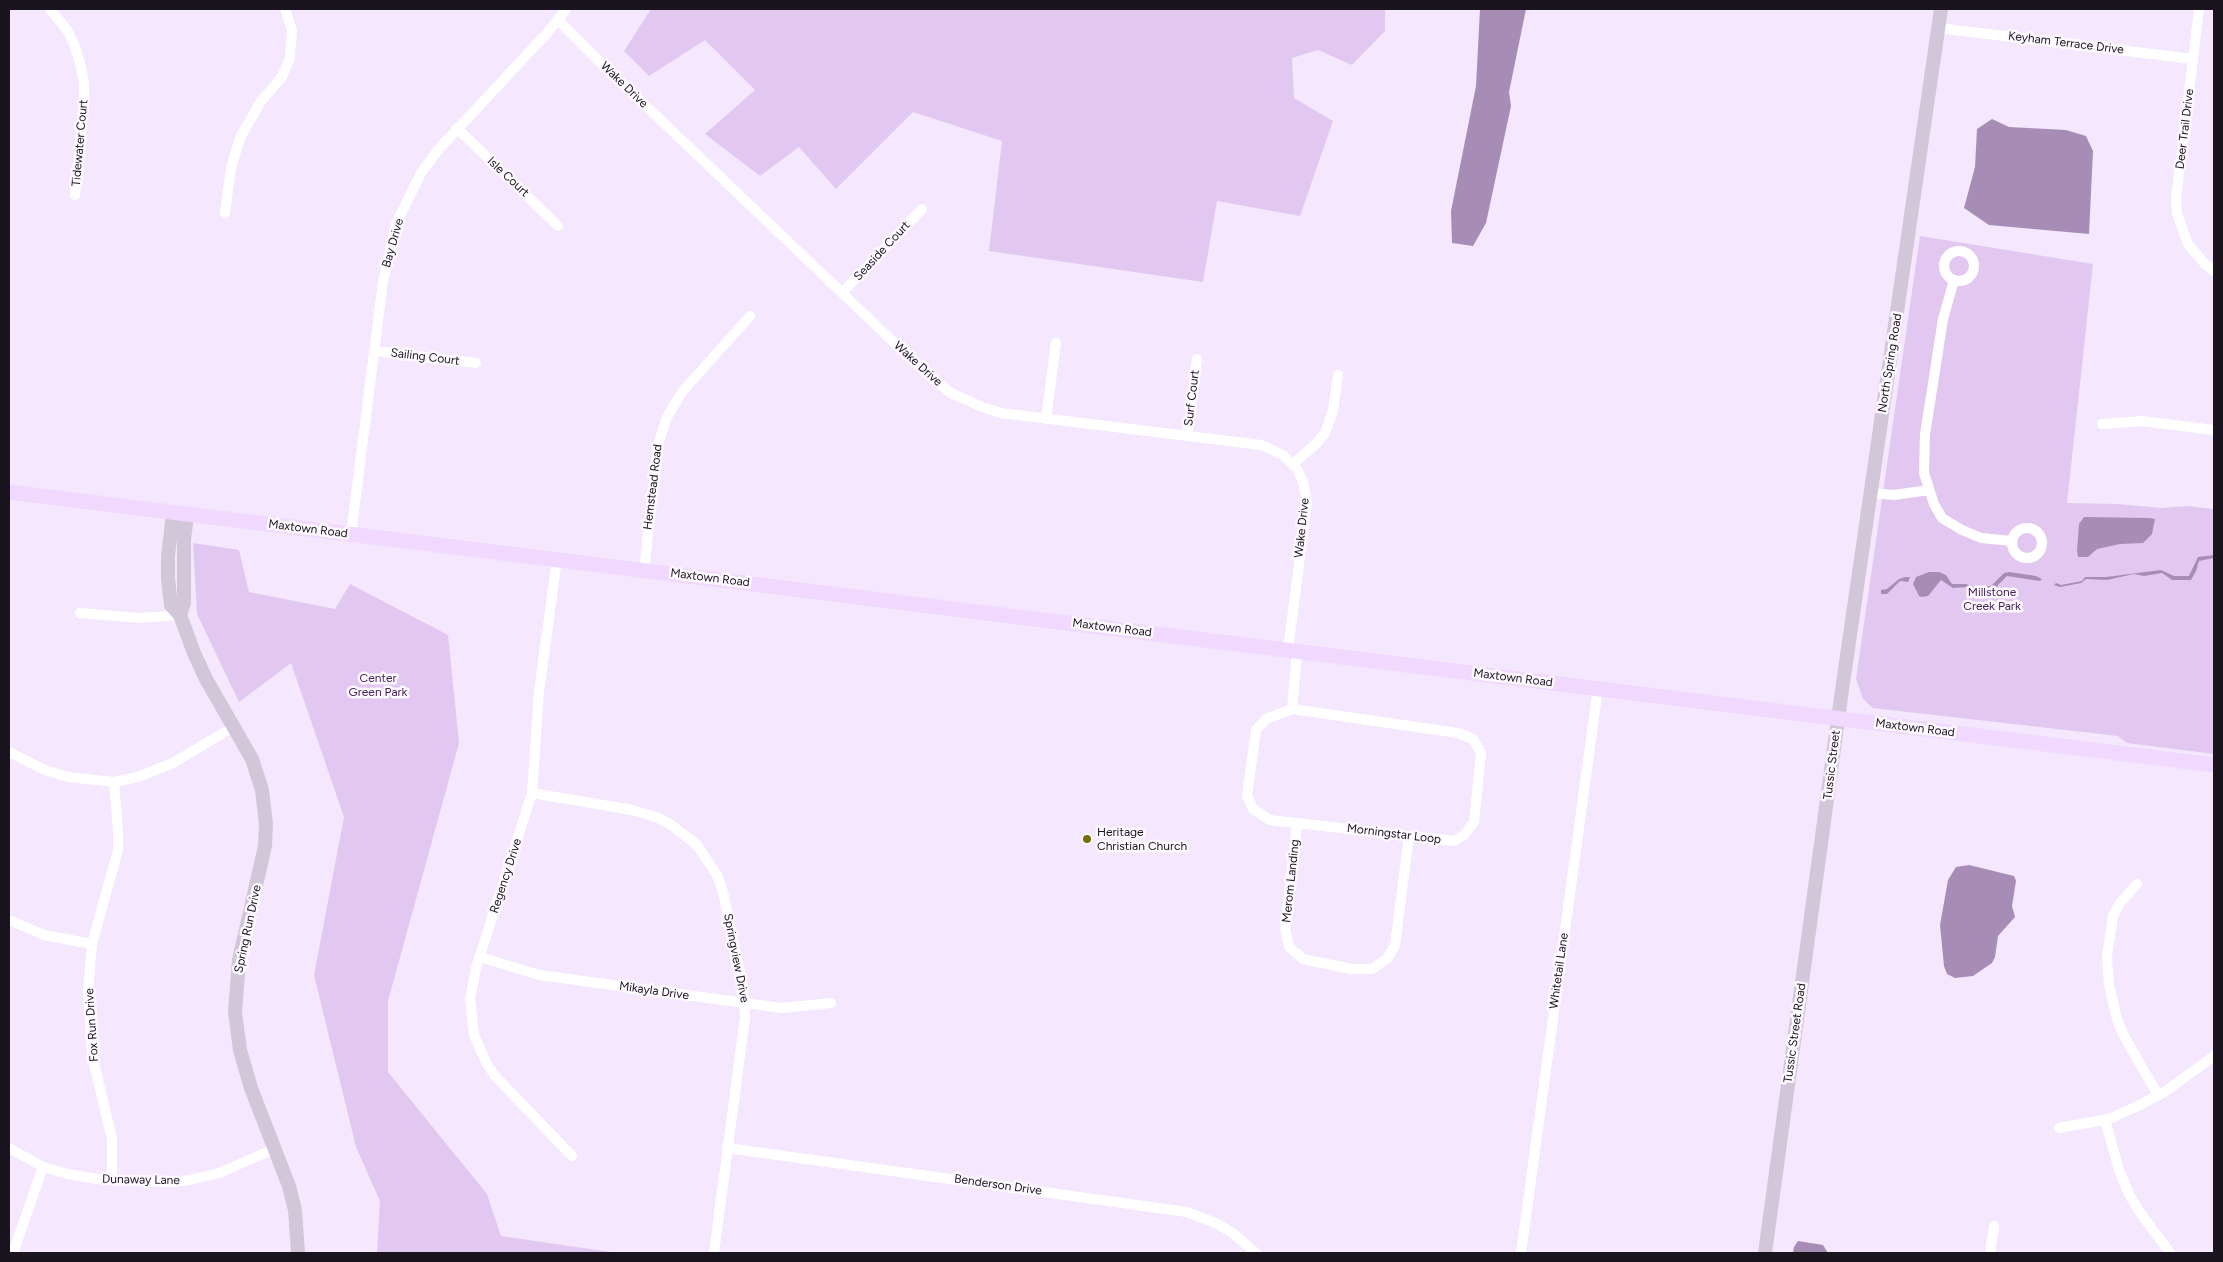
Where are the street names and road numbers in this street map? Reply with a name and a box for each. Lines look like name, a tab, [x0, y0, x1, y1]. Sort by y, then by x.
street label: Keyham Terrace Drive	[2007, 29, 2125, 57]
street label: Wake Drive	[597, 59, 651, 111]
street label: Deer Trail Drive	[2173, 88, 2197, 170]
street label: Tidewater Court	[69, 99, 91, 187]
street label: Isle Court	[484, 154, 532, 200]
street label: Bay Drive	[379, 217, 407, 269]
street label: Seaside Court	[851, 218, 913, 284]
street label: North Spring Road	[1875, 312, 1905, 414]
street label: Wake Drive	[891, 339, 945, 389]
street label: Sailing Court	[390, 346, 460, 368]
street label: Surf Court	[1181, 369, 1203, 427]
street label: Hemstead Road	[641, 443, 665, 531]
street label: Wake Drive	[1292, 497, 1312, 559]
street label: Maxtown Road	[267, 517, 349, 541]
street label: Maxtown Road	[669, 566, 751, 590]
street label: Maxtown Road	[1071, 616, 1153, 640]
street label: Maxtown Road	[1472, 666, 1554, 690]
street label: Maxtown Road	[1874, 716, 1956, 740]
street label: Tussic Street	[1821, 729, 1843, 801]
street label: Morningstar Loop	[1346, 821, 1442, 847]
street label: Regency Drive	[487, 837, 525, 915]
street label: Merom Landing	[1279, 839, 1303, 923]
street label: Spring Run Drive	[232, 884, 264, 974]
street label: Springview Drive	[720, 912, 752, 1004]
street label: Whitetail Lane	[1547, 932, 1571, 1010]
street label: Mikayla Drive	[618, 979, 690, 1003]
street label: Tussic Street Road	[1781, 982, 1809, 1084]
street label: Fox Run Drive	[82, 988, 102, 1062]
street label: Dunaway Lane	[102, 1172, 180, 1188]
street label: Benderson Drive	[953, 1172, 1043, 1198]

